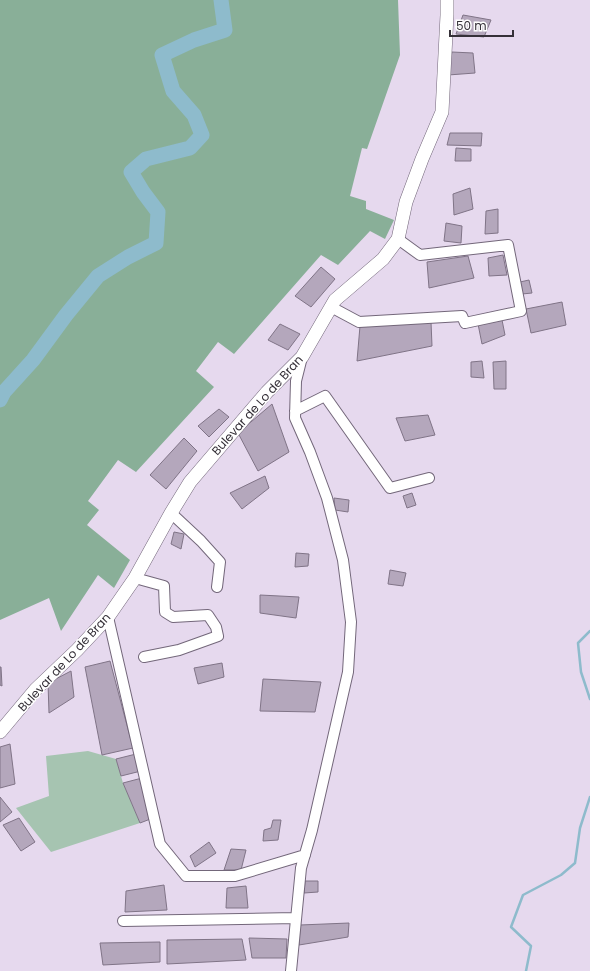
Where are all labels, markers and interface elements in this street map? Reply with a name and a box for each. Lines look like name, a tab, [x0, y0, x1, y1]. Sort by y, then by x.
scale bar	[450, 12, 513, 38]
text: 50 m	[456, 17, 487, 34]
street label: Bulevar de Lo de Bran	[207, 351, 307, 459]
street label: Bulevar de Lo de Bran	[14, 609, 114, 715]

